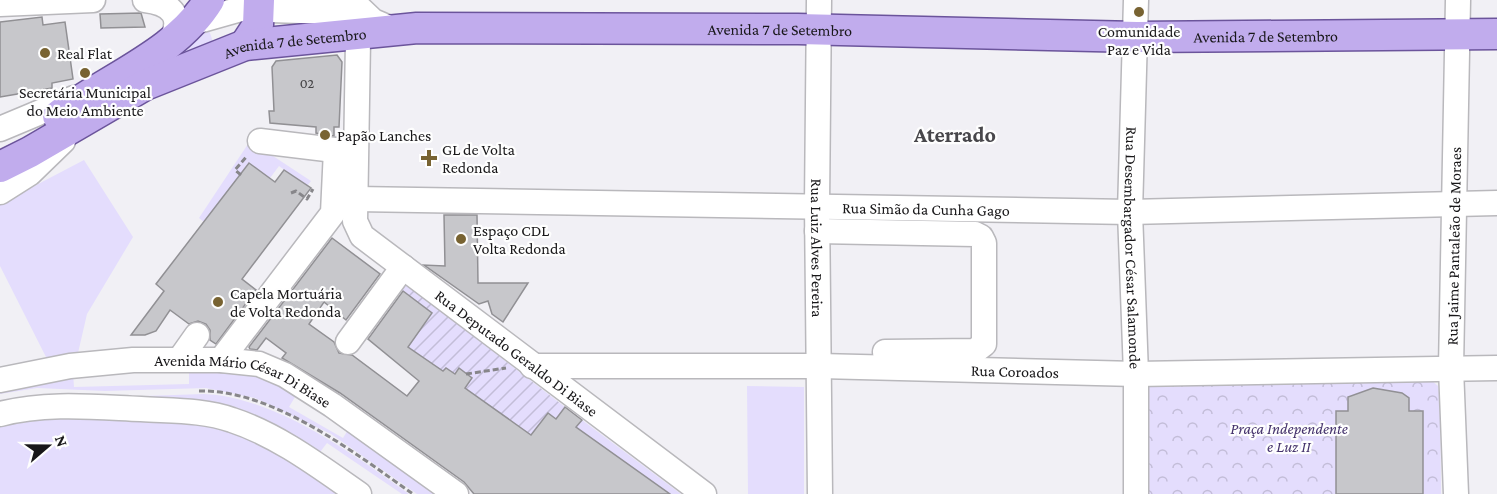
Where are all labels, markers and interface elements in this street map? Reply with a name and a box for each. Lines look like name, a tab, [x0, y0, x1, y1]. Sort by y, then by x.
marker: Comunidade Paz e Vida	[1132, 5, 1146, 19]
street label: Avenida 7 de Setembro	[708, 21, 852, 39]
place label: Comunidade Paz e Vida	[1098, 23, 1180, 58]
street label: Avenida 7 de Setembro	[221, 25, 367, 62]
street label: Avenida 7 de Setembro	[1193, 27, 1338, 46]
place label: Real Flat	[57, 45, 113, 62]
marker: Real Flat	[38, 46, 52, 60]
marker: Secretária Municipal do Meio Ambiente	[78, 66, 92, 80]
house number: 02	[300, 75, 315, 91]
place label: Secretária Municipal do Meio Ambiente	[19, 84, 151, 119]
district label: Aterrado	[913, 122, 996, 147]
street label: Rua Desembargador César Salamonde	[1120, 126, 1144, 369]
place label: Papão Lanches	[337, 127, 431, 145]
marker: Papão Lanches	[318, 128, 332, 142]
place label: GL de Volta Redonda	[442, 141, 515, 176]
street label: Rua Jaime Pantaleão de Moraes	[1443, 147, 1464, 346]
marker: GL de Volta Redonda	[420, 149, 438, 167]
street label: Rua Luiz Alves Pereira	[808, 178, 826, 318]
street label: Rua Simão da Cunha Gago	[842, 199, 1010, 220]
place label: Espaço CDL Volta Redonda	[473, 222, 566, 257]
marker: Espaço CDL Volta Redonda	[454, 232, 468, 246]
place label: Capela Mortuária de Volta Redonda	[230, 285, 343, 320]
street label: Rua Deputado Geraldo Di Biase	[432, 286, 601, 420]
marker: Capela Mortuária de Volta Redonda	[211, 295, 225, 309]
street label: Avenida Mário César Di Biase	[154, 352, 334, 411]
street label: Rua Coroados	[971, 362, 1059, 381]
north arrow	[18, 416, 78, 476]
park label: Praça Independente e Luz II	[1230, 420, 1348, 455]
text: N	[52, 433, 72, 449]

